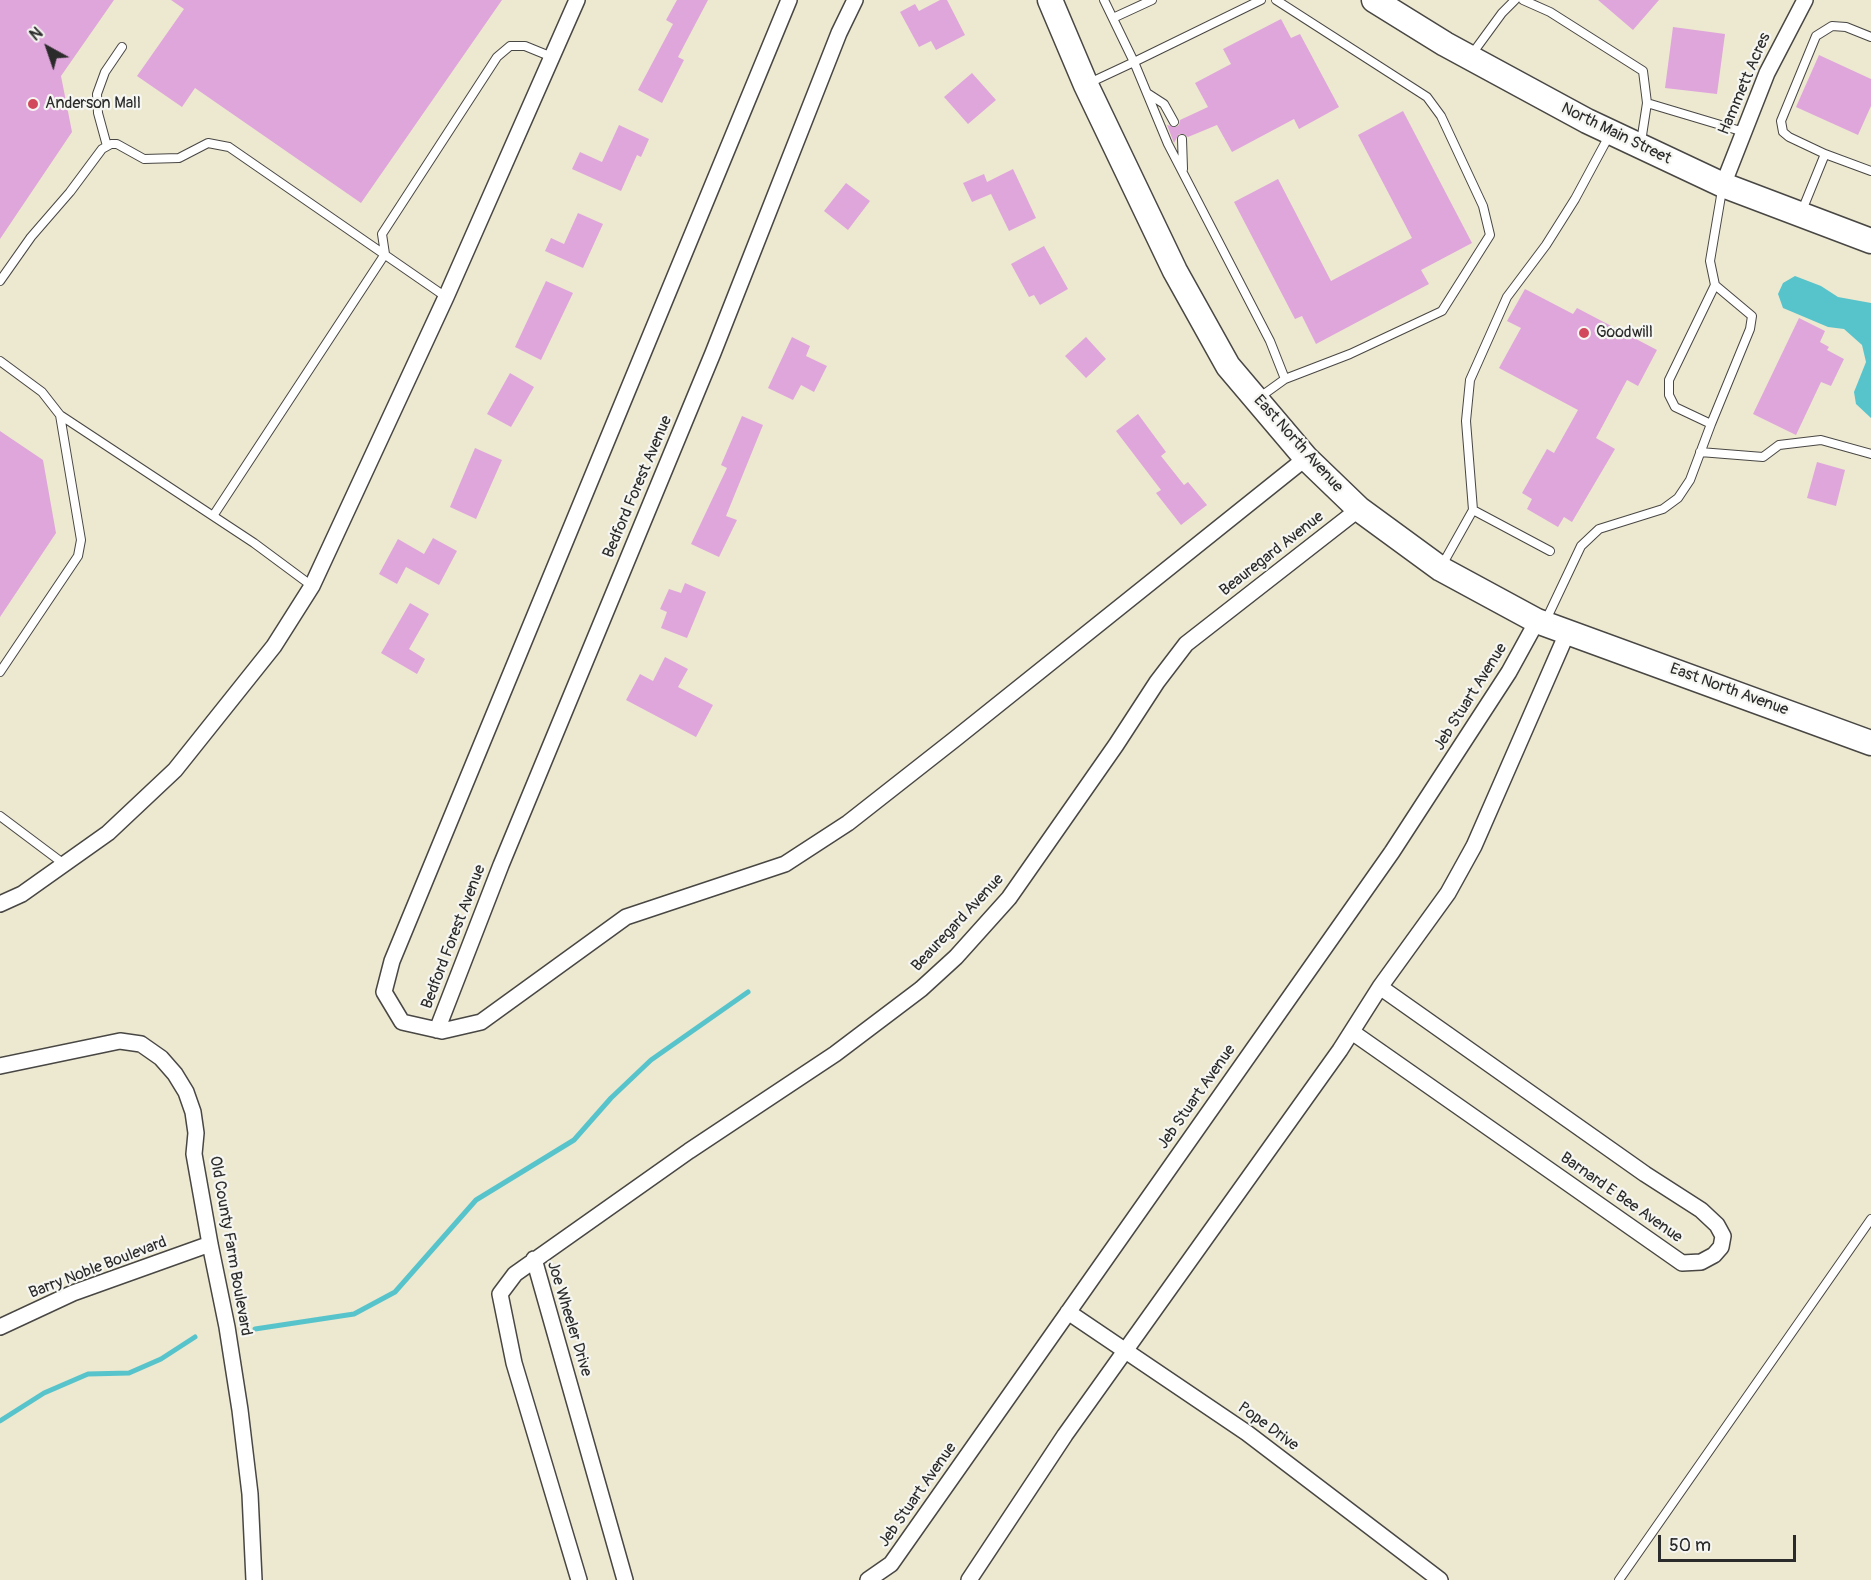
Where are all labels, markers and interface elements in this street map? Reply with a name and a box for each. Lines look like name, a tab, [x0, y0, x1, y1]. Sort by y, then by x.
north arrow	[18, 18, 78, 78]
text: N	[26, 23, 47, 45]
street label: Hammett Acres	[1715, 30, 1775, 138]
place label: Anderson Mall	[45, 94, 141, 114]
marker: Anderson Mall	[26, 97, 40, 111]
street label: North Main Street	[1558, 99, 1674, 169]
place label: Goodwill	[1596, 323, 1653, 343]
marker: Goodwill	[1577, 326, 1591, 340]
street label: East North Avenue	[1249, 391, 1347, 497]
street label: Bedford Forest Avenue	[599, 413, 677, 561]
street label: Beauregard Avenue	[1216, 507, 1328, 601]
street label: Jeb Stuart Avenue	[1430, 640, 1512, 754]
street label: East North Avenue	[1667, 660, 1791, 720]
street label: Bedford Forest Avenue	[418, 862, 490, 1012]
street label: Beauregard Avenue	[908, 870, 1008, 976]
street label: Jeb Stuart Avenue	[1154, 1041, 1240, 1153]
street label: Barnard E Bee Avenue	[1556, 1149, 1686, 1247]
street label: Old County Farm Boulevard	[205, 1155, 255, 1337]
street label: Barry Noble Boulevard	[26, 1233, 170, 1303]
street label: Joe Wheeler Drive	[542, 1259, 596, 1379]
street label: Pope Drive	[1234, 1398, 1302, 1456]
street label: Jeb Stuart Avenue	[875, 1439, 961, 1551]
scale bar	[1661, 1523, 1799, 1561]
text: 50 m	[1669, 1534, 1711, 1557]

